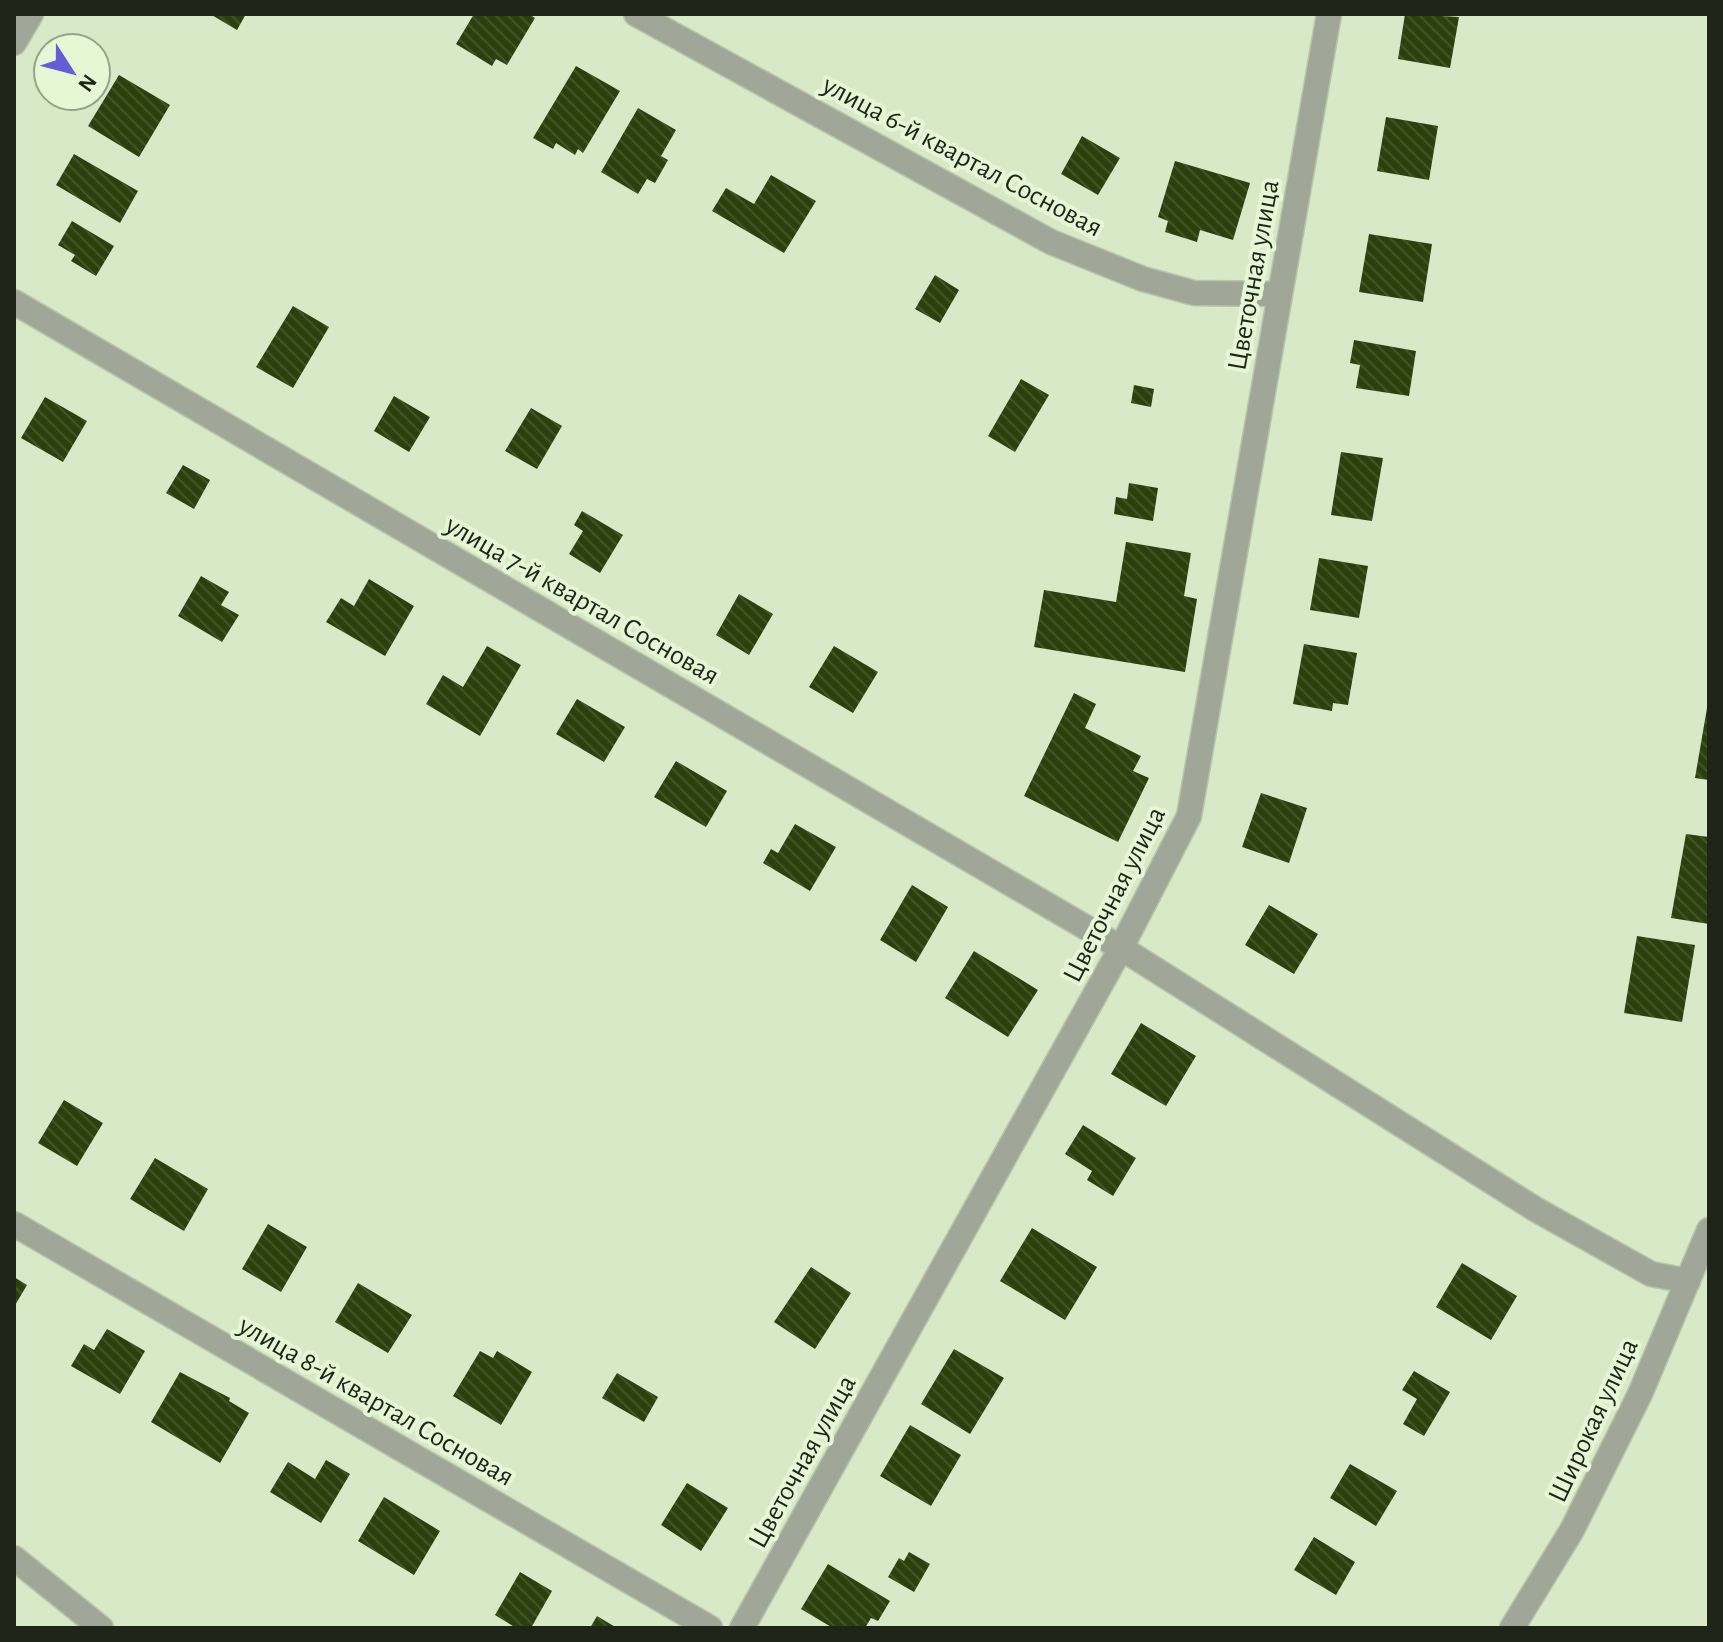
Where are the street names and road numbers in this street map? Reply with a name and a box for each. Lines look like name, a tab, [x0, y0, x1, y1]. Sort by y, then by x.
street label: улица 6-й квартал Сосновая	[817, 71, 1106, 242]
street label: Цветочная улица	[1223, 178, 1285, 373]
street label: улица 7-й квартал Сосновая	[440, 510, 724, 691]
street label: Цветочная улица	[1059, 802, 1171, 987]
street label: улица 8-й квартал Сосновая	[233, 1311, 518, 1492]
street label: Широкая улица	[1544, 1334, 1644, 1507]
street label: Цветочная улица	[744, 1371, 862, 1553]

